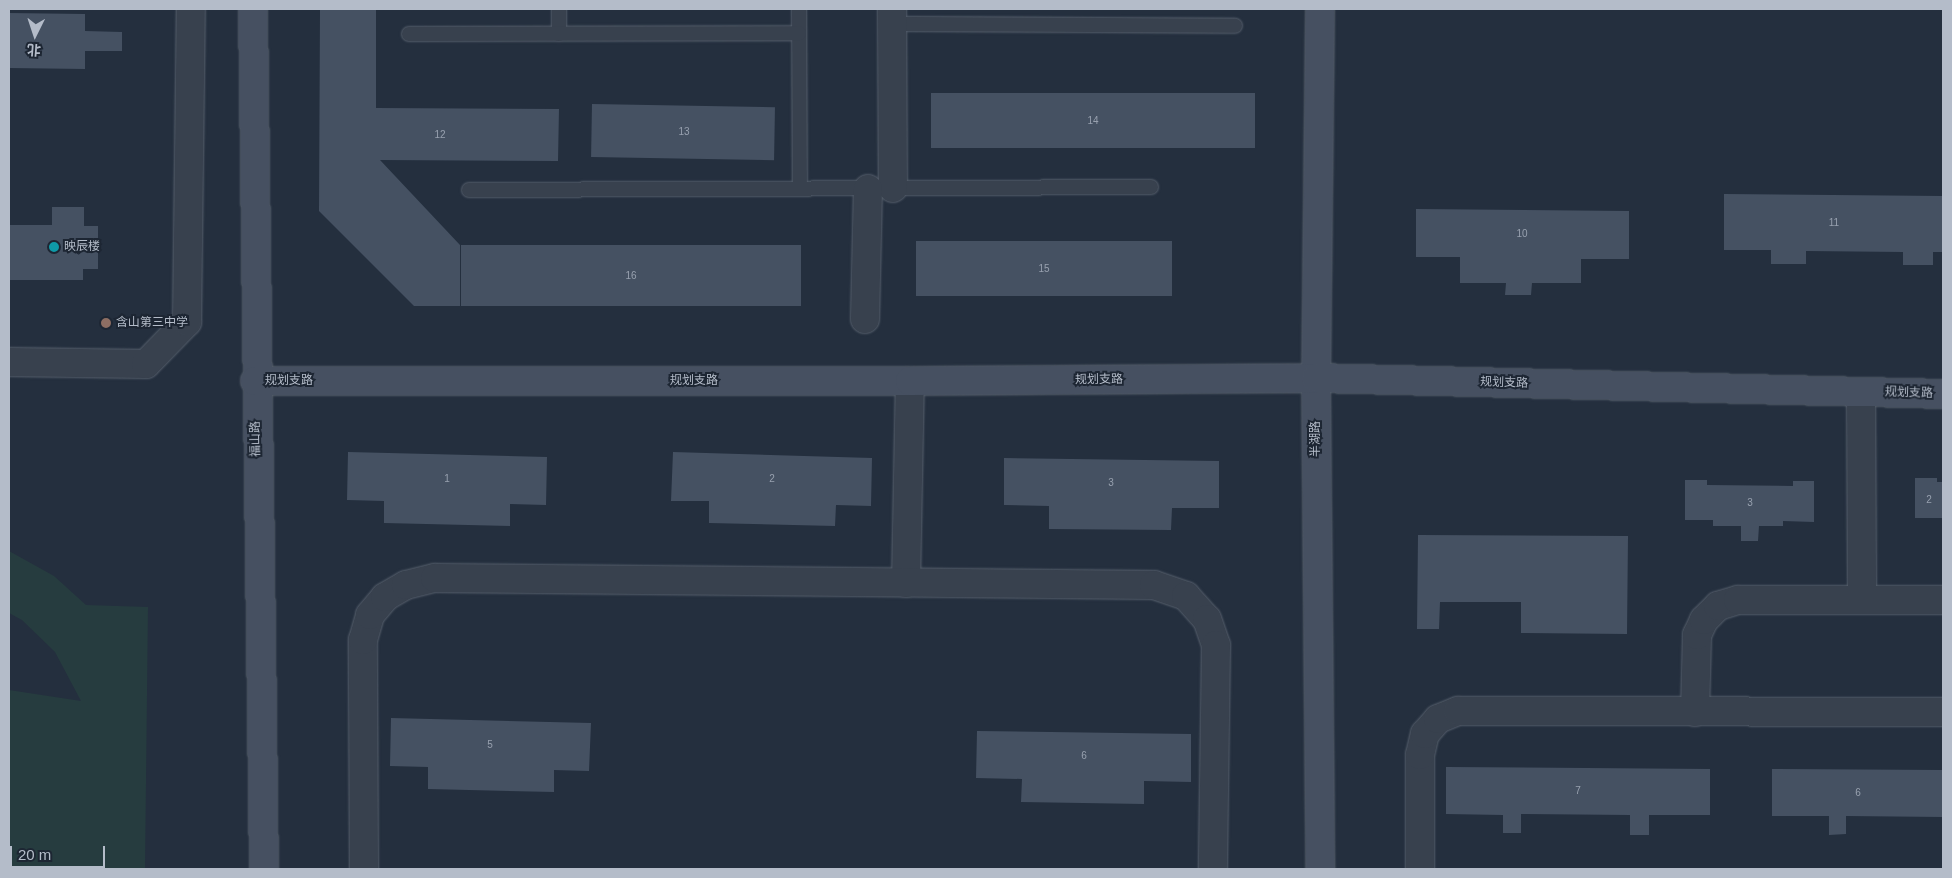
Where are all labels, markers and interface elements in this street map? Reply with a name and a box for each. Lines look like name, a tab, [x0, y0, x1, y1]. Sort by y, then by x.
north arrow	[10, 10, 60, 60]
text: 北	[26, 41, 41, 58]
house number: 14	[1087, 115, 1099, 127]
house number: 13	[678, 126, 690, 138]
house number: 12	[434, 129, 446, 141]
house number: 11	[1829, 217, 1839, 229]
house number: 10	[1516, 228, 1528, 240]
place label: 映辰楼	[64, 240, 100, 254]
marker: 映辰楼	[48, 241, 60, 253]
house number: 15	[1038, 263, 1050, 275]
house number: 16	[625, 270, 637, 282]
place label: 含山第三中学	[116, 316, 188, 330]
marker: 含山第三中学	[100, 317, 112, 329]
street label: 规划支路	[1075, 372, 1123, 388]
street label: 规划支路	[265, 374, 313, 388]
street label: 规划支路	[670, 374, 718, 388]
street label: 规划支路	[1480, 375, 1528, 391]
street label: 规划支路	[1885, 385, 1933, 401]
street label: 福山路	[248, 421, 264, 457]
street label: 半湖路	[1309, 421, 1323, 457]
house number: 1	[444, 473, 450, 485]
house number: 2	[769, 473, 775, 485]
house number: 3	[1108, 477, 1114, 489]
house number: 2	[1926, 494, 1932, 506]
house number: 3	[1747, 497, 1753, 509]
house number: 5	[487, 739, 493, 751]
house number: 6	[1081, 750, 1087, 762]
house number: 7	[1575, 785, 1581, 797]
house number: 6	[1855, 787, 1861, 799]
scale bar	[12, 836, 108, 868]
text: 20 m	[18, 846, 51, 863]

